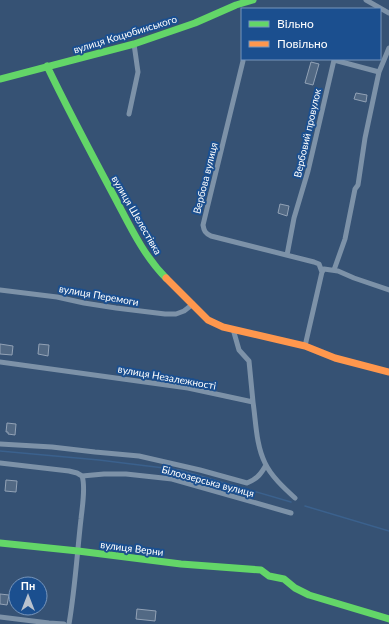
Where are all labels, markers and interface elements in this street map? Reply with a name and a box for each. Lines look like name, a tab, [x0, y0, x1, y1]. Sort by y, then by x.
legend	[241, 8, 381, 60]
street label: вулиця Коцюбинського	[72, 12, 178, 55]
text: Вільно	[277, 16, 314, 31]
text: Повільно	[277, 36, 328, 51]
street label: Вербовий провулок	[291, 87, 323, 179]
street label: Вербова вулиця	[190, 141, 220, 215]
street label: вулиця Шелестівка	[110, 173, 164, 257]
street label: вулиця Перемоги	[58, 282, 140, 308]
street label: вулиця Незалежності	[117, 362, 217, 392]
street label: Білоозерська вулиця	[160, 463, 256, 499]
street label: вулиця Верни	[100, 538, 164, 558]
north arrow	[8, 576, 48, 616]
text: Пн	[21, 579, 35, 592]

